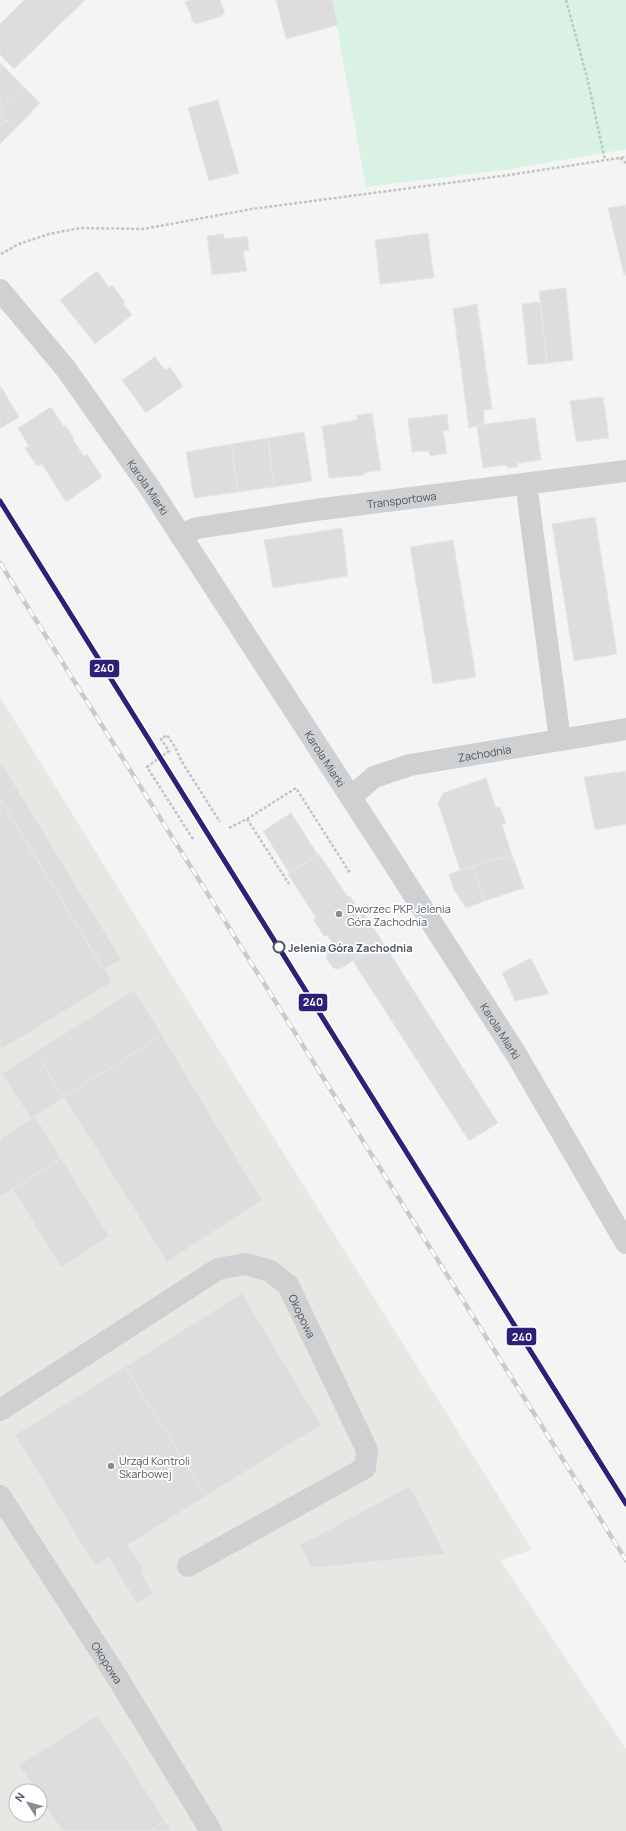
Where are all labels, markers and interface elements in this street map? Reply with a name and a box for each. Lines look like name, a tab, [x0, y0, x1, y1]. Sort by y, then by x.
street label: Karola Miarki	[125, 456, 173, 518]
street label: Transportowa	[366, 487, 437, 511]
line badge: 240	[89, 659, 120, 678]
text: 240	[94, 660, 114, 675]
street label: Karola Miarki	[302, 728, 349, 789]
street label: Zachodnia	[457, 741, 512, 764]
place label: Dworzec PKP Jelenia Góra Zachodnia	[347, 901, 451, 929]
marker: Dworzec PKP Jelenia Góra Zachodnia	[334, 909, 344, 919]
marker: Jelenia Góra Zachodnia	[272, 940, 286, 954]
place label: Jelenia Góra Zachodnia	[288, 940, 413, 955]
line badge: 240	[298, 993, 328, 1012]
text: 240	[303, 994, 323, 1009]
street label: Karola Miarki	[477, 1000, 525, 1062]
street label: Okopowa	[286, 1291, 320, 1340]
line badge: 240	[506, 1327, 537, 1346]
text: 240	[512, 1329, 532, 1344]
place label: Urząd Kontroli Skarbowej	[119, 1453, 190, 1481]
marker: Urząd Kontroli Skarbowej	[106, 1461, 116, 1471]
street label: Okopowa	[88, 1639, 126, 1686]
north arrow	[8, 1783, 48, 1823]
text: N	[11, 1789, 28, 1804]

